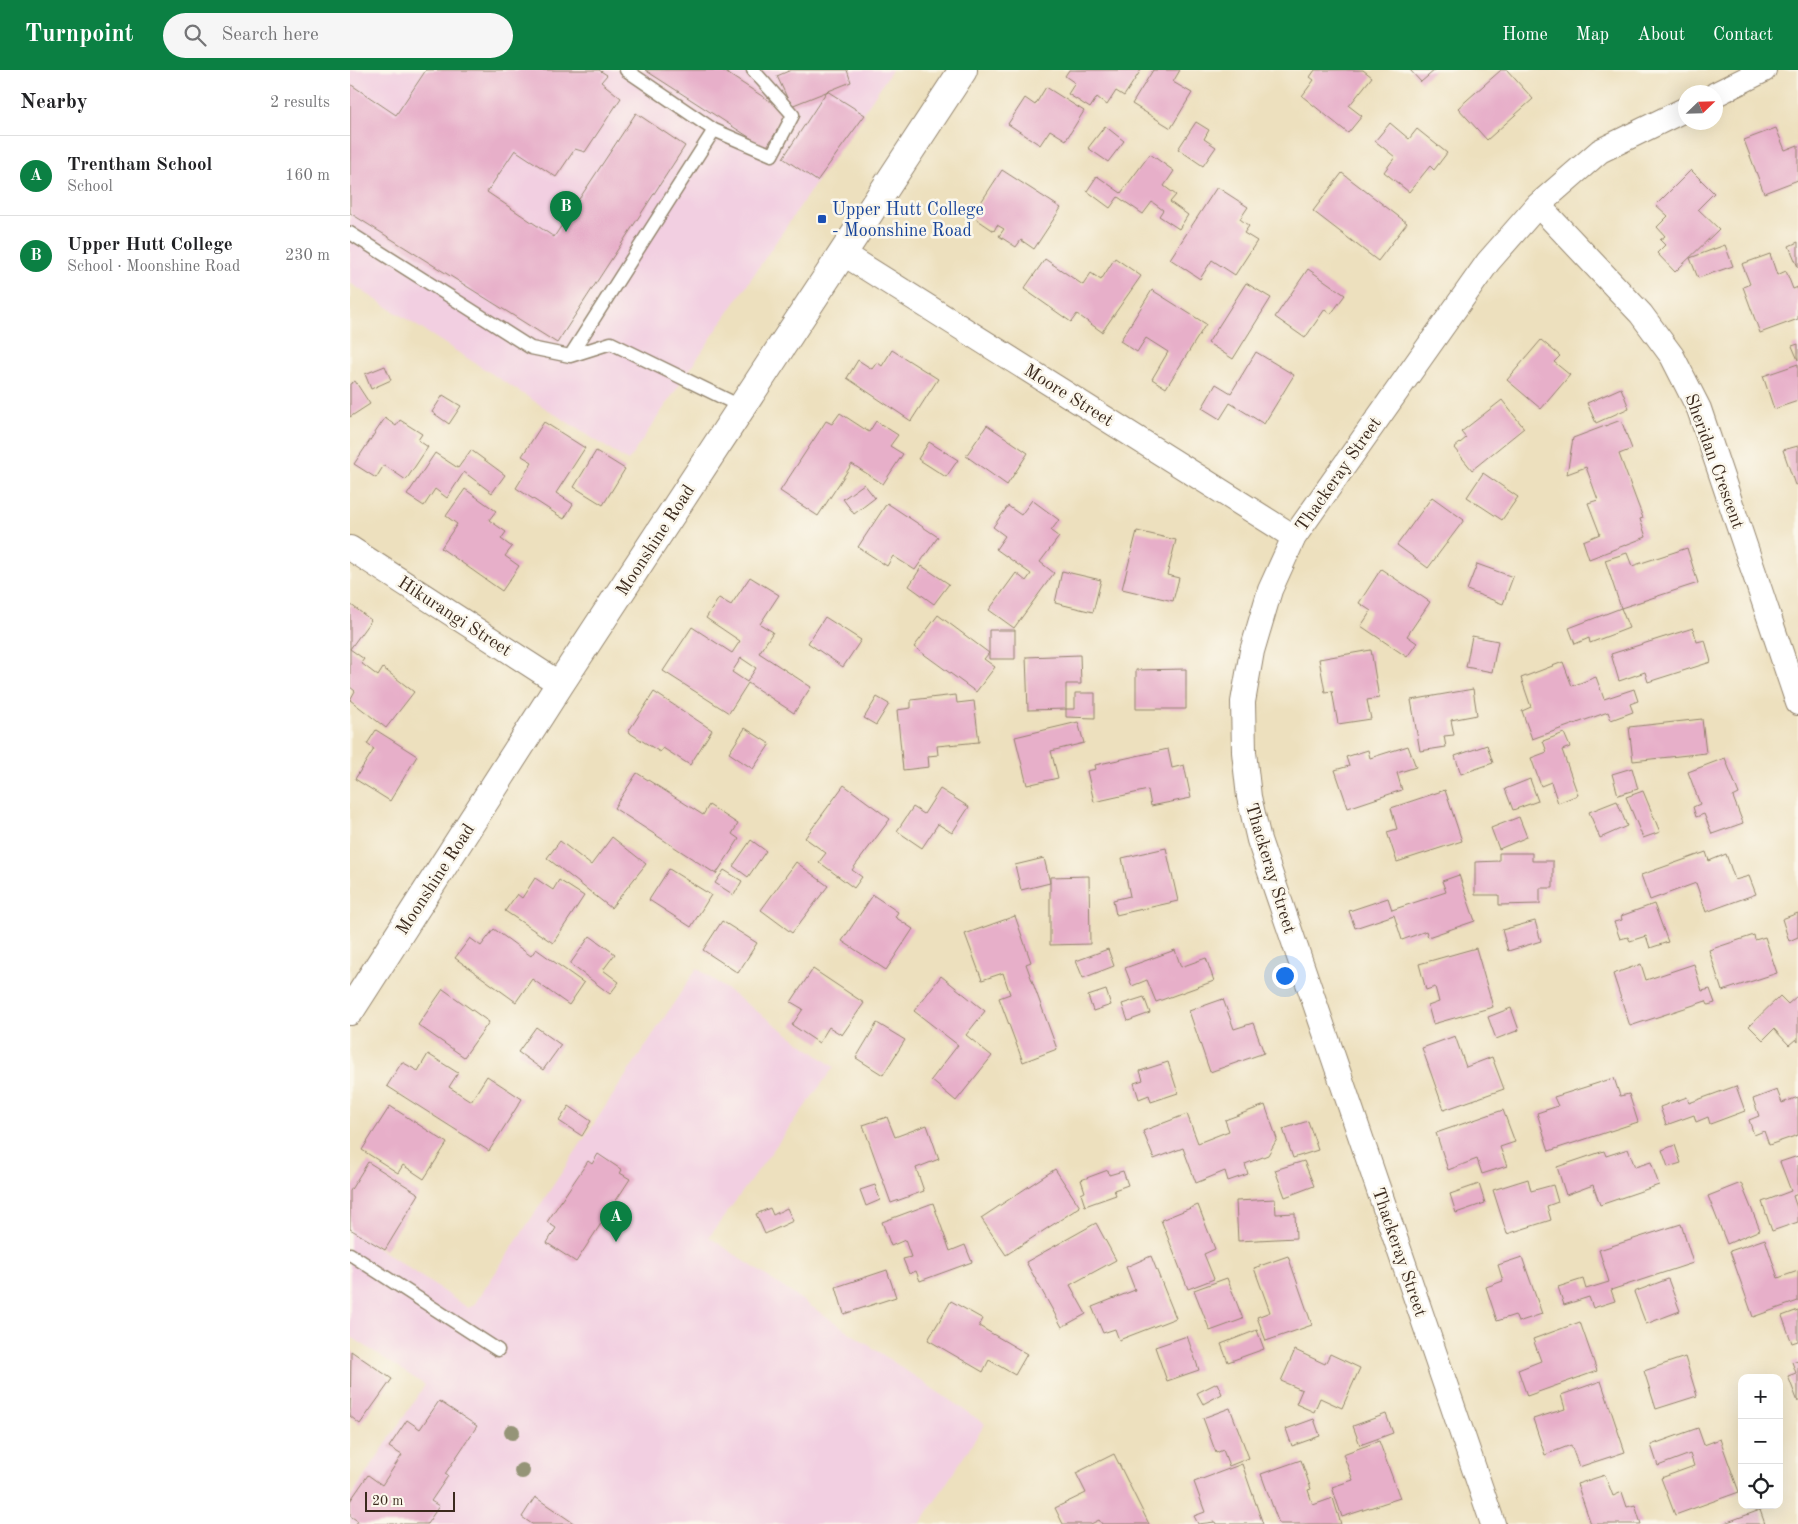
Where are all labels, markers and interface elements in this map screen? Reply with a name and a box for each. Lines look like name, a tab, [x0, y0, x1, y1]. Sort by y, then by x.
search box	[163, 13, 513, 58]
icon: search	[181, 21, 209, 49]
text: Turnpoint	[25, 23, 133, 47]
text: Search here	[221, 26, 319, 45]
text: Home	[1502, 26, 1548, 44]
text: Map	[1576, 26, 1609, 44]
text: About	[1637, 26, 1685, 44]
text: Contact	[1713, 26, 1773, 44]
north arrow	[1678, 85, 1723, 130]
text: Nearby	[20, 92, 88, 113]
text: 2 results	[270, 95, 330, 111]
text: Trentham School	[67, 156, 212, 175]
text: A	[30, 168, 42, 184]
text: 160 m	[285, 168, 330, 184]
text: School	[67, 179, 113, 195]
pin: B	[550, 191, 582, 232]
place label: Upper Hutt College - Moonshine Road	[832, 201, 984, 240]
marker: Upper Hutt College - Moonshine Road	[816, 213, 828, 225]
text: Upper Hutt College	[67, 236, 233, 255]
text: B	[30, 248, 42, 264]
text: 230 m	[285, 248, 330, 264]
text: School · Moonshine Road	[67, 259, 240, 275]
street label: Moore Street	[1021, 361, 1116, 430]
street label: Sheridan Crescent	[1681, 391, 1747, 531]
street label: Thackeray Street	[1293, 414, 1385, 535]
street label: Moonshine Road	[613, 482, 698, 599]
street label: Hikurangi Street	[394, 574, 514, 660]
street label: Thackeray Street	[1242, 801, 1298, 936]
street label: Moonshine Road	[393, 821, 478, 938]
your location	[1272, 963, 1298, 989]
street label: Thackeray Street	[1369, 1185, 1430, 1319]
pin: A	[600, 1201, 632, 1242]
map controls	[1738, 1374, 1783, 1509]
button: +	[1738, 1374, 1783, 1419]
button: −	[1738, 1419, 1783, 1464]
button: locate	[1738, 1464, 1783, 1509]
scale bar	[365, 1489, 455, 1512]
text: 20 m	[372, 1494, 403, 1508]

